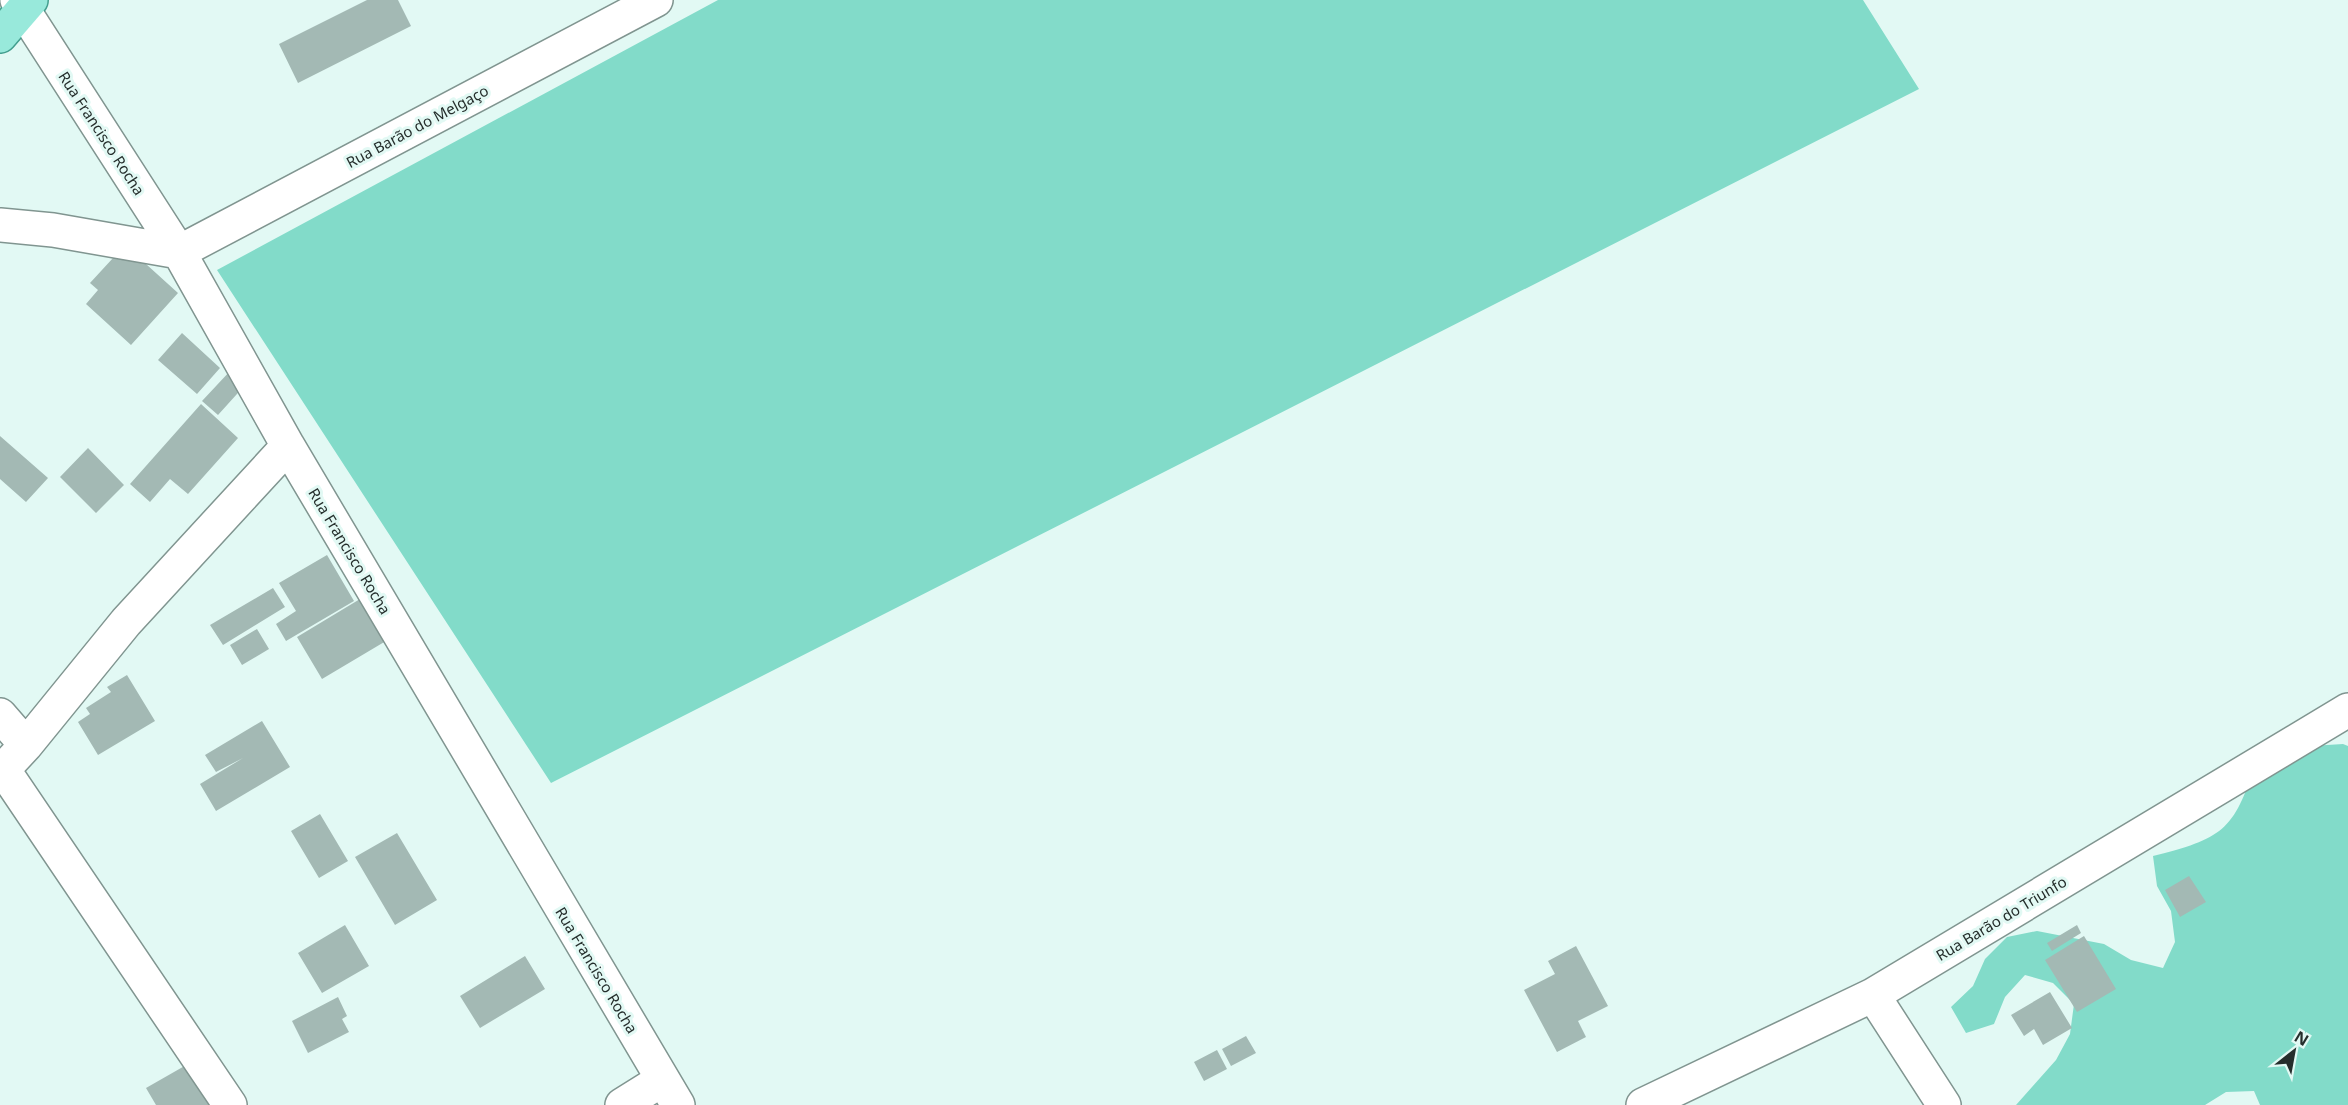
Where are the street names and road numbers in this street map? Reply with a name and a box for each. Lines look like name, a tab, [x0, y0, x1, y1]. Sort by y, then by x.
street label: Rua Francisco Rocha	[54, 67, 150, 199]
street label: Rua Barão do Melgaço	[342, 80, 492, 172]
street label: Rua Francisco Rocha	[304, 484, 396, 618]
street label: Rua Barão do Triunfo	[1932, 871, 2070, 965]
street label: Rua Francisco Rocha	[551, 903, 643, 1037]

